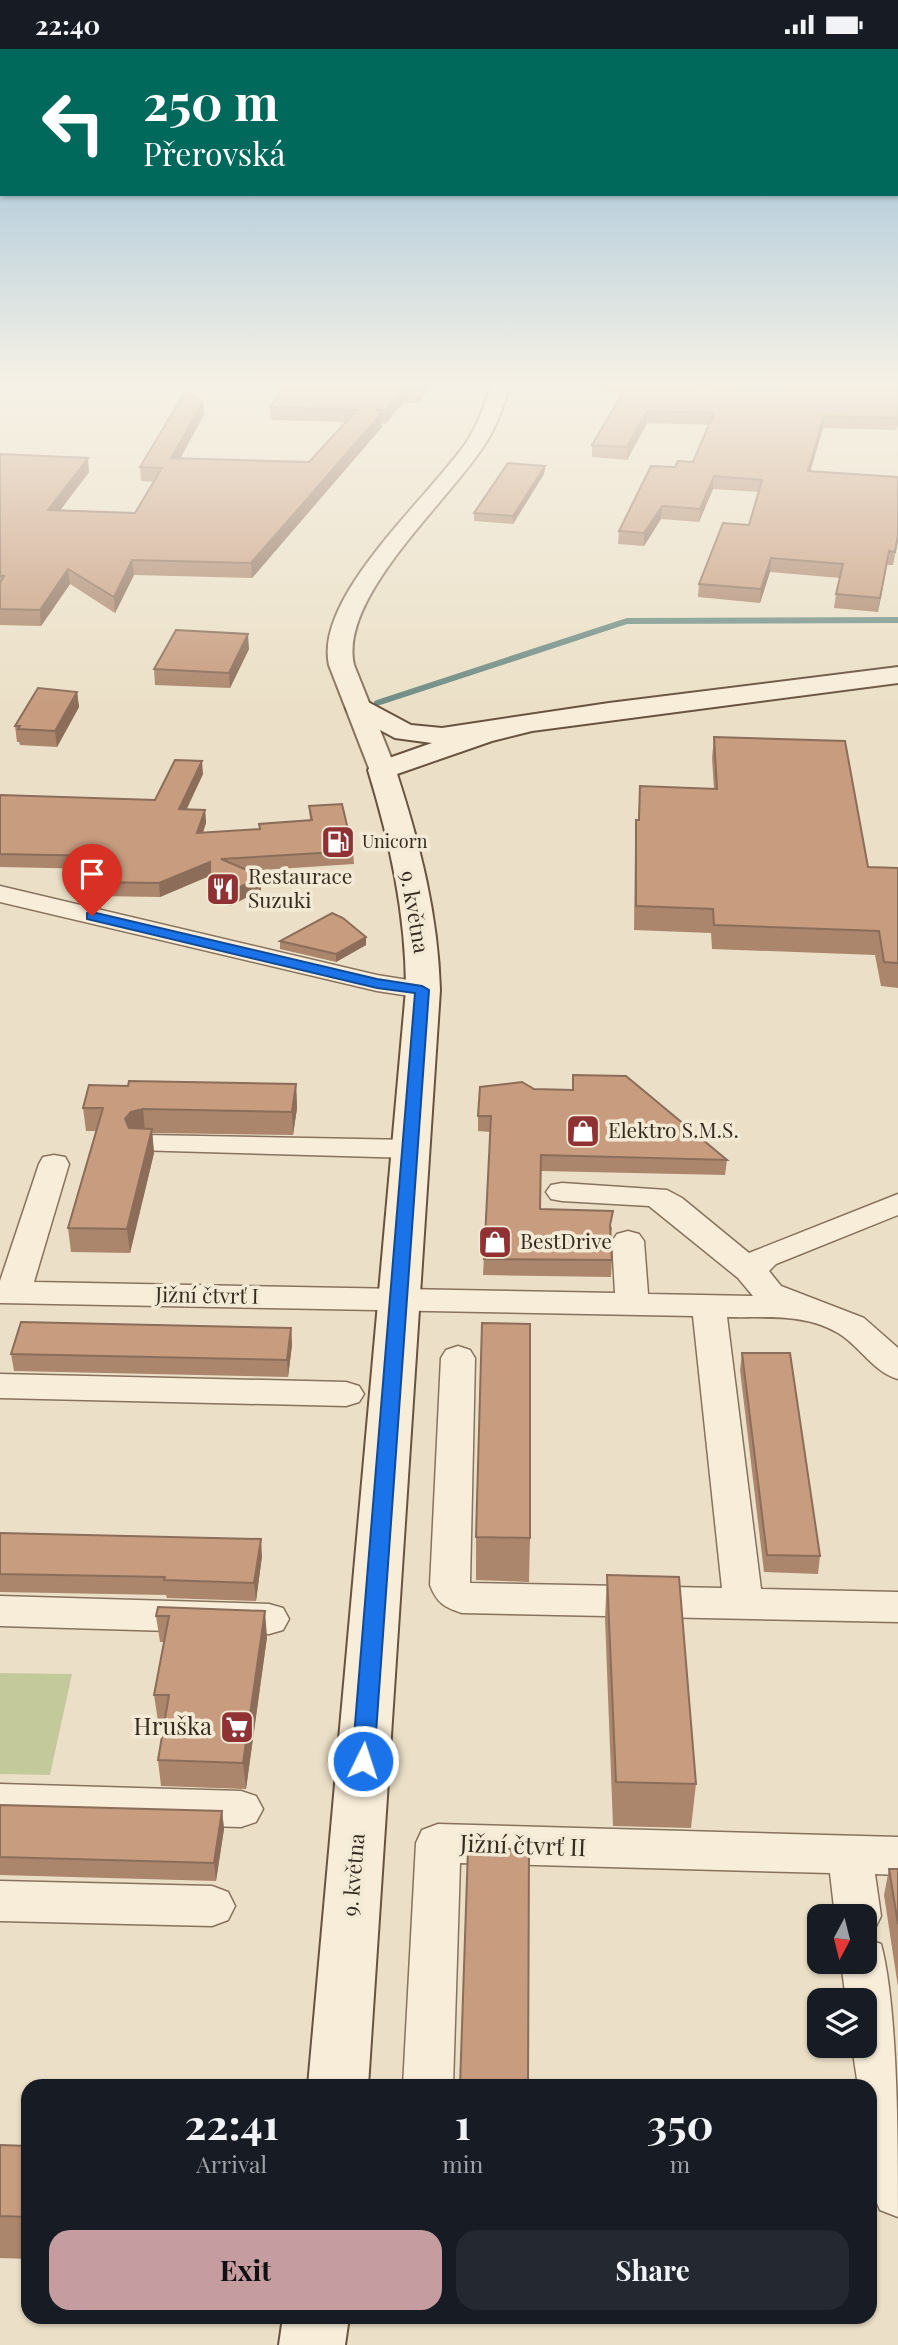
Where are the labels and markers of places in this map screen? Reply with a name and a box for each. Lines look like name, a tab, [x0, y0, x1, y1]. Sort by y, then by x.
fuel station icon: Unicorn	[319, 823, 357, 861]
place label: Unicorn	[362, 829, 428, 853]
pin	[62, 844, 122, 916]
place label: Restaurace Suzuki	[248, 861, 352, 913]
restaurant icon: Restaurace Suzuki	[204, 870, 242, 908]
shop icon: Elektro S.M.S.	[564, 1112, 602, 1150]
place label: Elektro S.M.S.	[608, 1115, 739, 1143]
shop icon: BestDrive	[476, 1223, 514, 1261]
place label: BestDrive	[520, 1226, 612, 1254]
supermarket icon: Hruška	[218, 1708, 256, 1746]
place label: Hruška	[134, 1709, 212, 1741]

